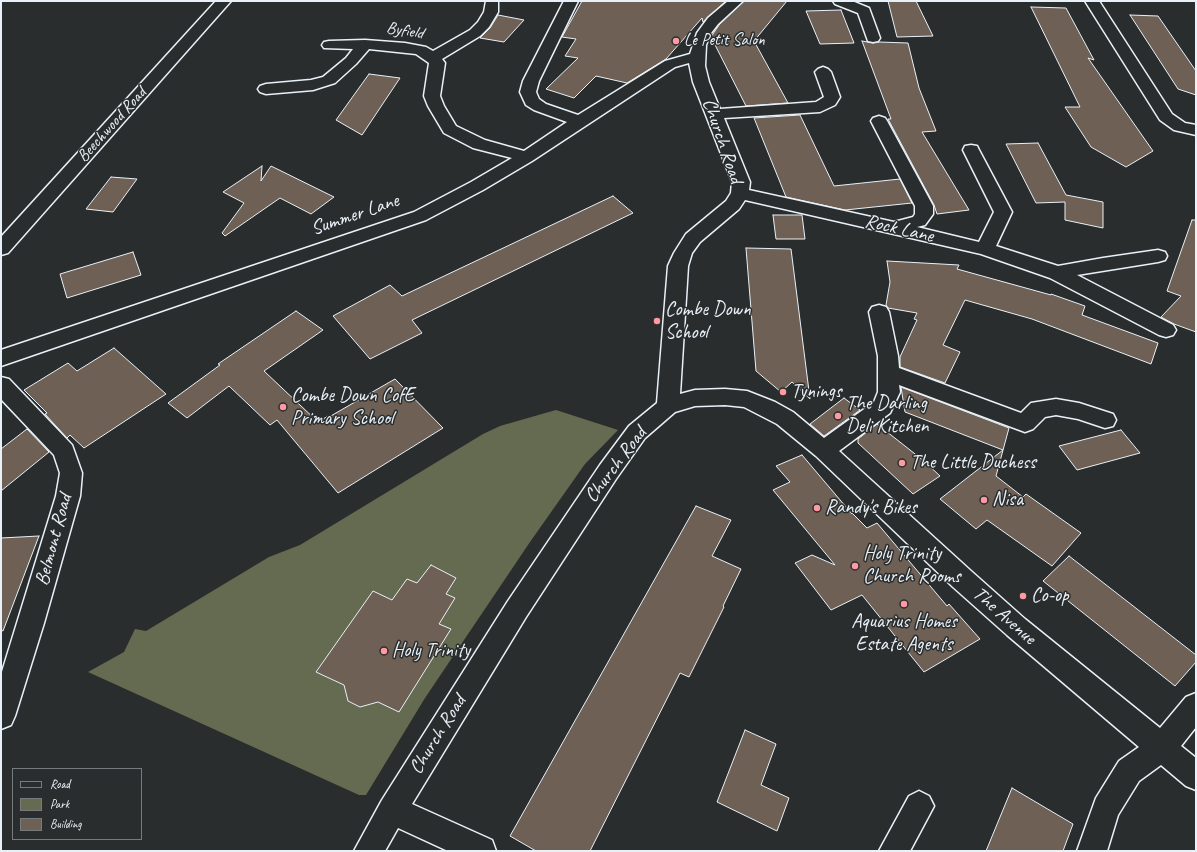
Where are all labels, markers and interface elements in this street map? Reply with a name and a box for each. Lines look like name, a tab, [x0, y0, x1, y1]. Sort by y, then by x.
street label: Byfield	[385, 18, 425, 44]
place label: Le Petit Salon	[684, 31, 765, 51]
marker: Le Petit Salon	[671, 36, 681, 46]
street label: Beechwood Road	[73, 83, 151, 167]
street label: Church Road	[696, 95, 748, 187]
street label: Summer Lane	[308, 189, 402, 241]
street label: Rock Lane	[862, 209, 936, 249]
place label: Combe Down School	[665, 298, 751, 345]
marker: Combe Down School	[652, 316, 662, 326]
place label: Tynings	[791, 380, 842, 404]
place label: Combe Down CofE Primary School	[291, 384, 414, 431]
marker: Tynings	[778, 387, 788, 397]
place label: The Darling Deli Kitchen	[846, 392, 929, 439]
marker: Combe Down CofE Primary School	[278, 402, 288, 412]
marker: The Darling Deli Kitchen	[833, 411, 843, 421]
street label: Church Road	[580, 422, 652, 508]
place label: The Little Duchess	[910, 451, 1036, 475]
marker: The Little Duchess	[897, 458, 907, 468]
place label: Nisa	[992, 488, 1023, 512]
street label: Belmont Road	[30, 492, 78, 588]
marker: Nisa	[979, 495, 989, 505]
place label: Randy's Bikes	[825, 496, 917, 520]
marker: Randy's Bikes	[812, 503, 822, 513]
place label: Holy Trinity Church Rooms	[863, 542, 961, 589]
marker: Holy Trinity Church Rooms	[850, 561, 860, 571]
street label: The Avenue	[967, 582, 1041, 650]
place label: Co-op	[1031, 584, 1069, 608]
marker: Co-op	[1018, 591, 1028, 601]
marker: Aquarius Homes Estate Agents	[899, 599, 909, 609]
place label: Aquarius Homes Estate Agents	[851, 610, 957, 657]
place label: Holy Trinity	[392, 639, 470, 663]
marker: Holy Trinity	[379, 646, 389, 656]
street label: Church Road	[404, 691, 472, 779]
legend	[12, 768, 142, 840]
text: Road	[50, 776, 70, 792]
text: Park	[50, 796, 69, 812]
text: Building	[50, 816, 82, 832]

